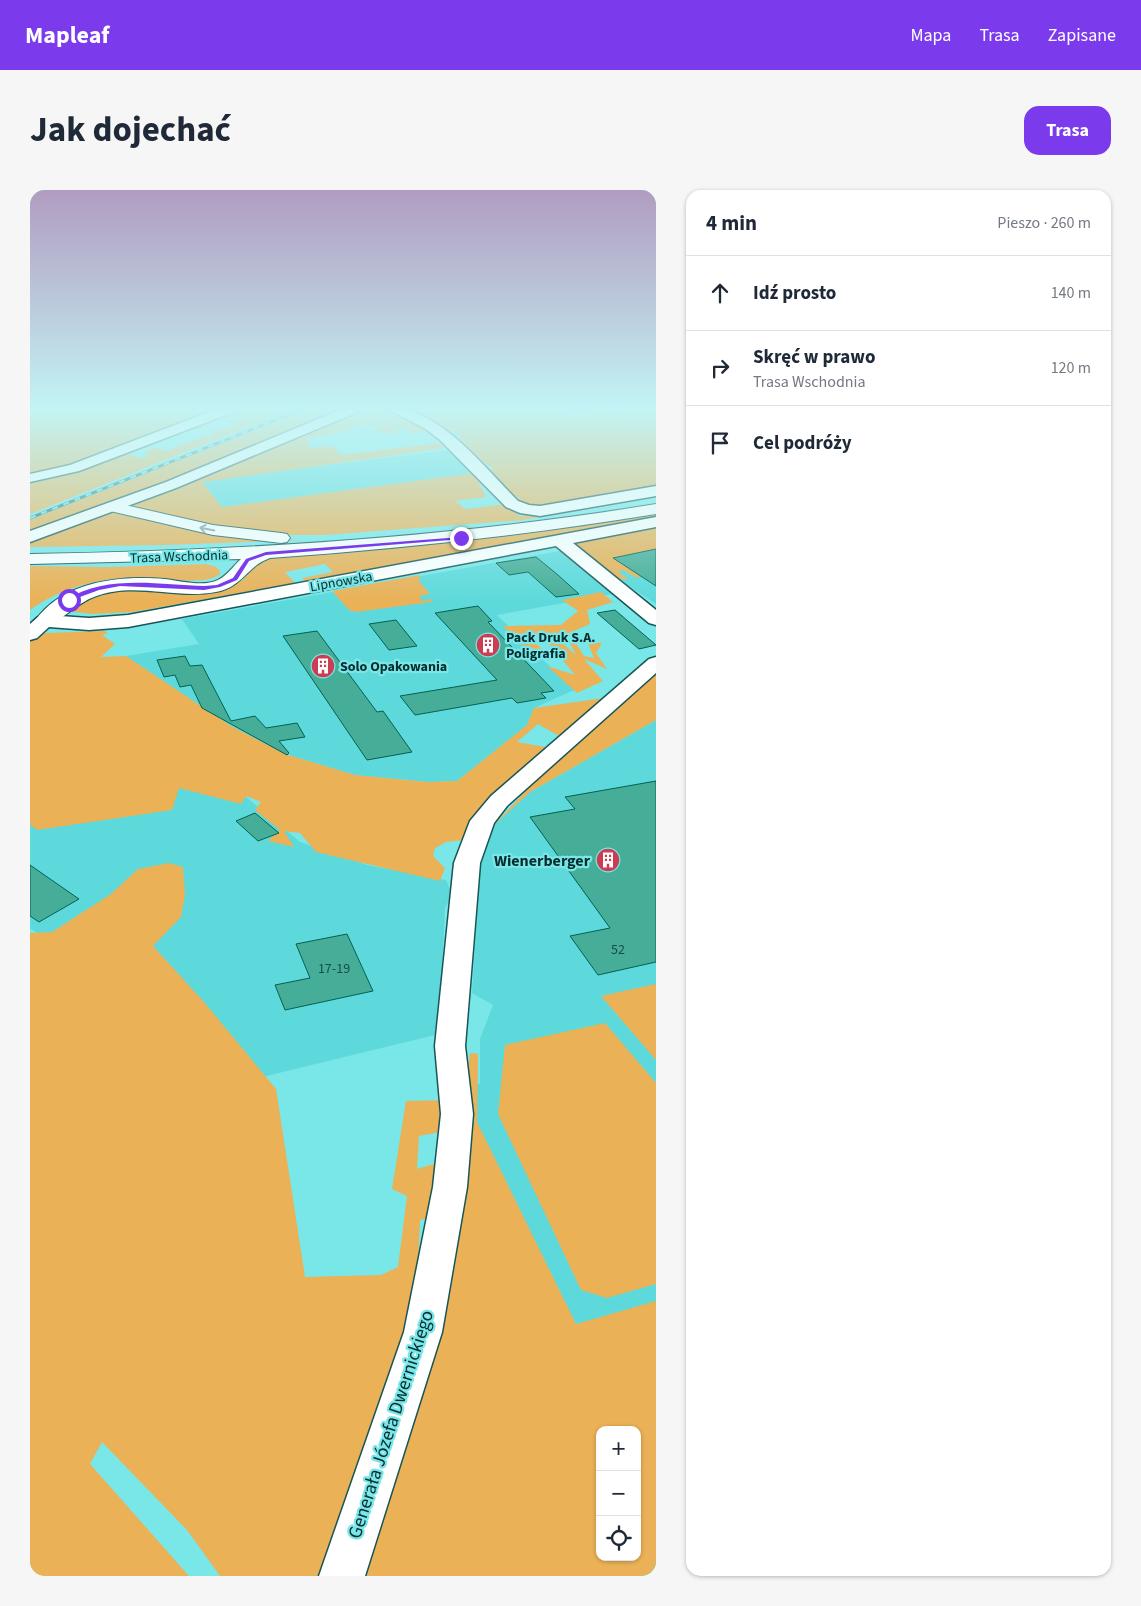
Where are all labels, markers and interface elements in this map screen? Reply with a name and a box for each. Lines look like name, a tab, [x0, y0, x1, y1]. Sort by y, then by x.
text: Mapleaf	[25, 18, 110, 53]
text: Mapa	[910, 23, 951, 48]
text: Trasa	[979, 23, 1020, 48]
text: Zapisane	[1048, 23, 1116, 48]
text: Jak dojechać	[30, 105, 231, 155]
button: Trasa	[1024, 106, 1111, 155]
text: 4 min	[706, 208, 757, 238]
text: Pieszo · 260 m	[997, 212, 1091, 234]
icon: ahead	[706, 279, 734, 307]
text: Idź prosto	[753, 280, 836, 307]
text: 140 m	[1051, 282, 1091, 304]
text: Skręć w prawo	[753, 344, 875, 371]
icon: right	[706, 354, 734, 382]
text: 120 m	[1051, 357, 1091, 379]
text: Trasa Wschodnia	[753, 371, 866, 393]
icon: arrive	[706, 429, 734, 457]
text: Cel podróży	[753, 430, 852, 457]
one-way arrow	[200, 524, 216, 533]
route end	[450, 527, 473, 550]
street label: Trasa Wschodnia	[129, 545, 229, 569]
street label: Lipnowska	[308, 567, 374, 597]
route start	[58, 589, 81, 612]
place label: Pack Druk S.A. Poligrafia	[506, 628, 595, 664]
building icon: Pack Druk S.A. Poligrafia	[475, 632, 501, 658]
building icon: Solo Opakowania	[310, 653, 336, 679]
place label: Solo Opakowania	[340, 657, 447, 677]
building icon: Wienerberger	[595, 847, 621, 873]
place label: Wienerberger	[494, 850, 591, 872]
house number: 52	[611, 940, 625, 960]
house number: 17-19	[318, 959, 350, 979]
street label: Generała Józefa Dwernickiego	[342, 1307, 441, 1542]
map controls	[596, 1426, 641, 1561]
button: +	[596, 1426, 641, 1471]
button: −	[596, 1471, 641, 1516]
button: locate	[596, 1516, 641, 1561]

